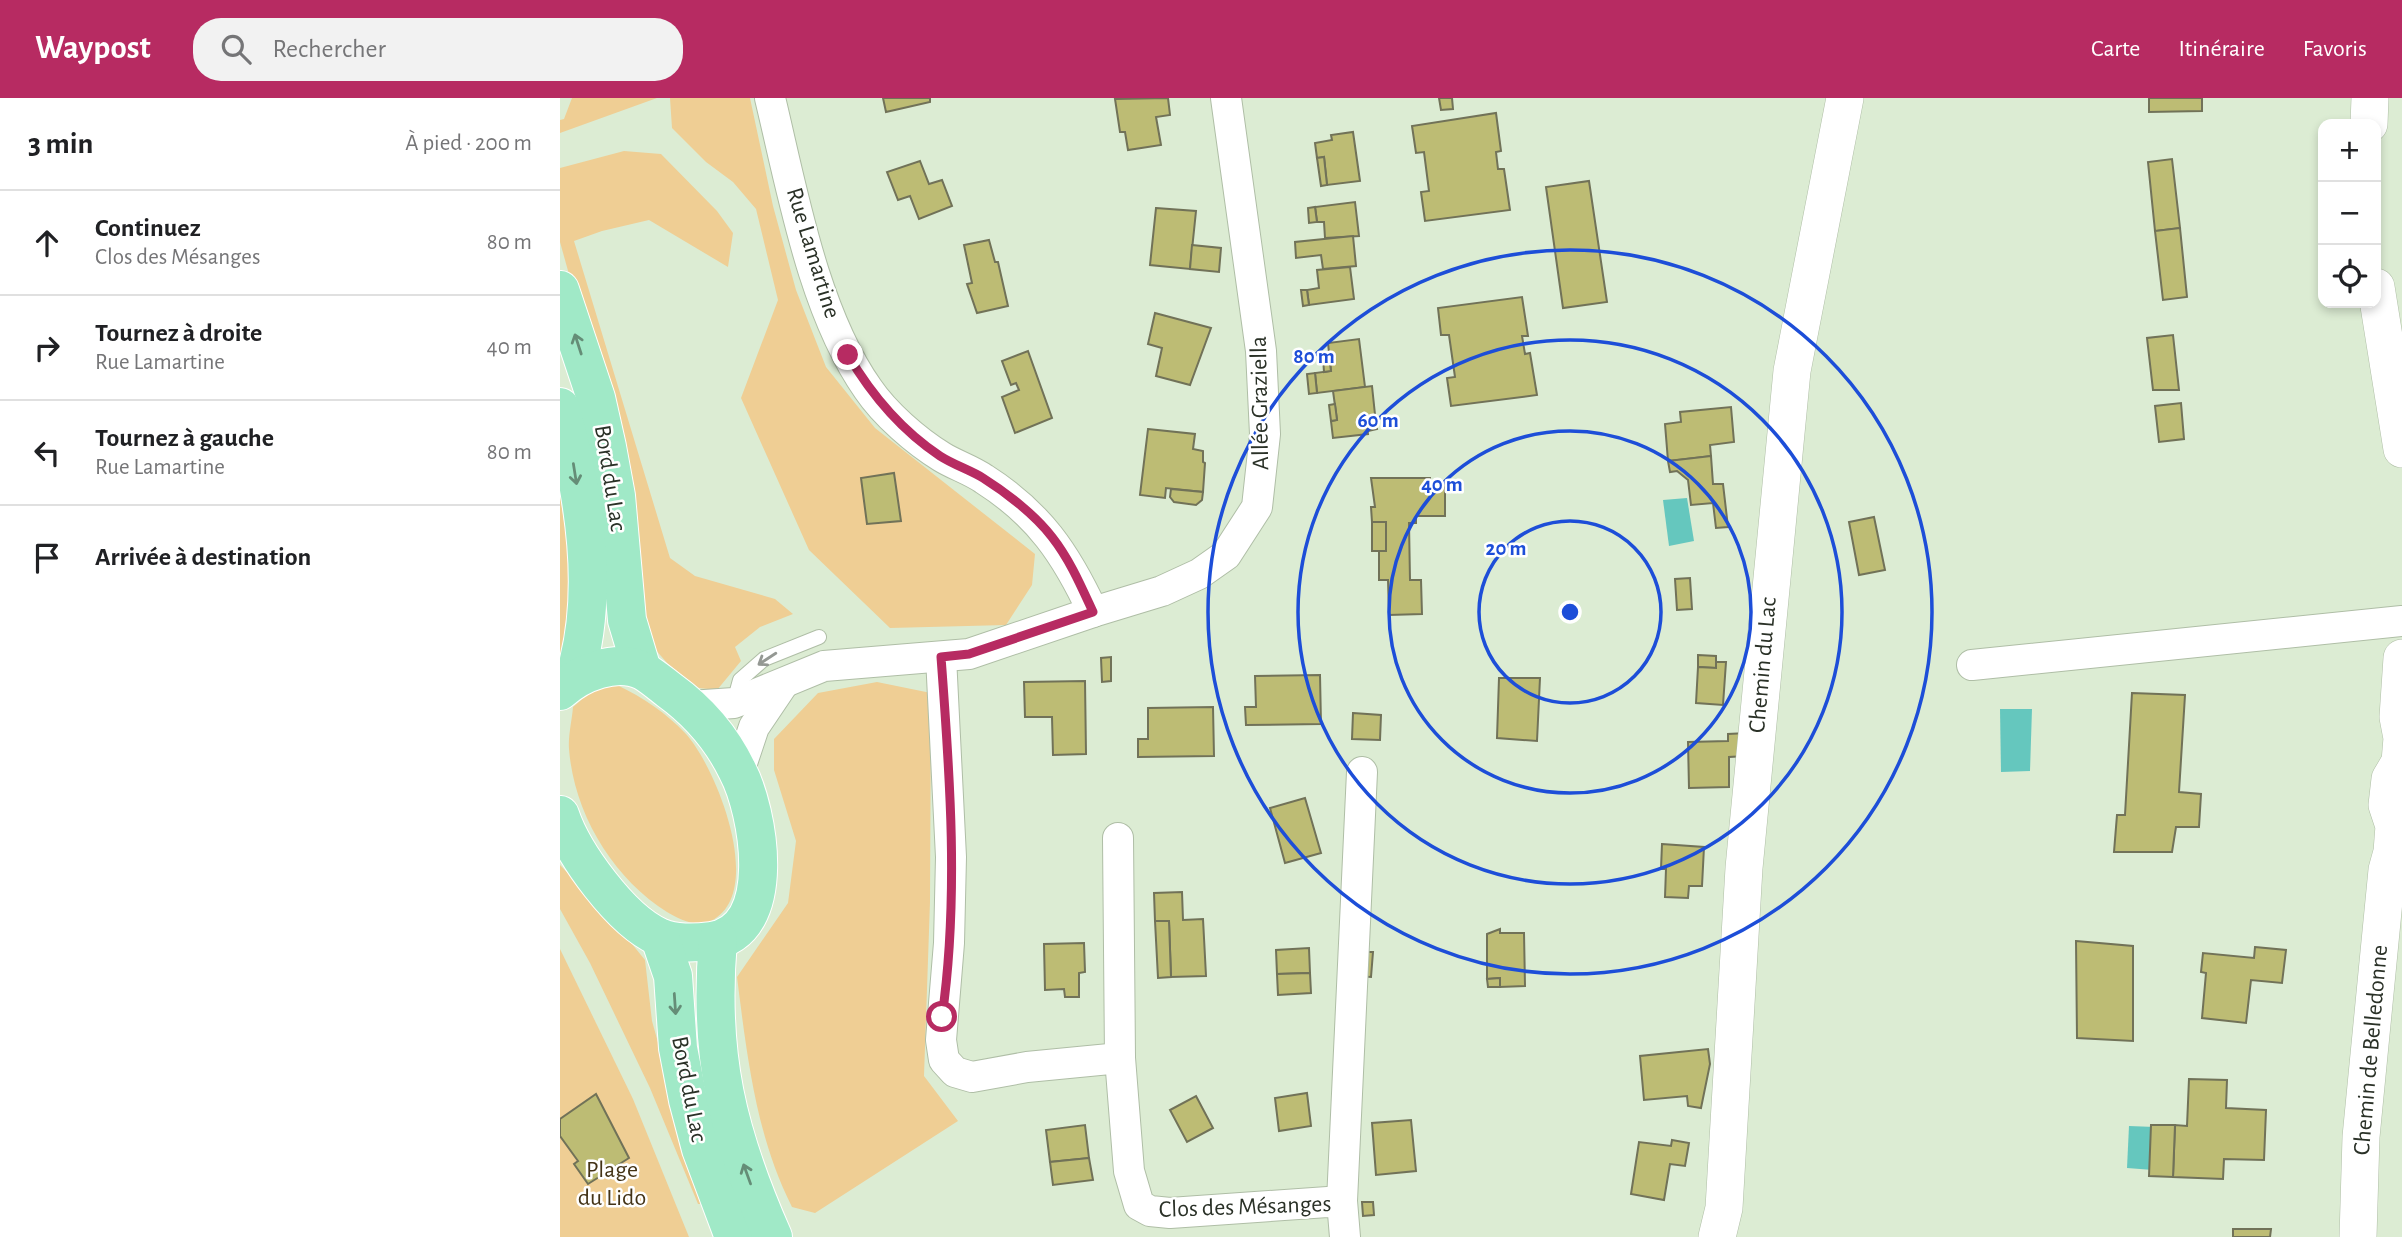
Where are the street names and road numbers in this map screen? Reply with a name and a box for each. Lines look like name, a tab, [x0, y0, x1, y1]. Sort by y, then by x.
street label: Rue Lamartine	[782, 185, 844, 321]
street label: Allée Graziella	[1247, 336, 1273, 470]
street label: Bord du Lac	[590, 423, 630, 533]
street label: Chemin du Lac	[1745, 596, 1781, 734]
street label: Chemin de Belledonne	[2350, 944, 2392, 1156]
street label: Bord du Lac	[667, 1034, 711, 1144]
street label: Clos des Mésanges	[1158, 1192, 1332, 1222]

